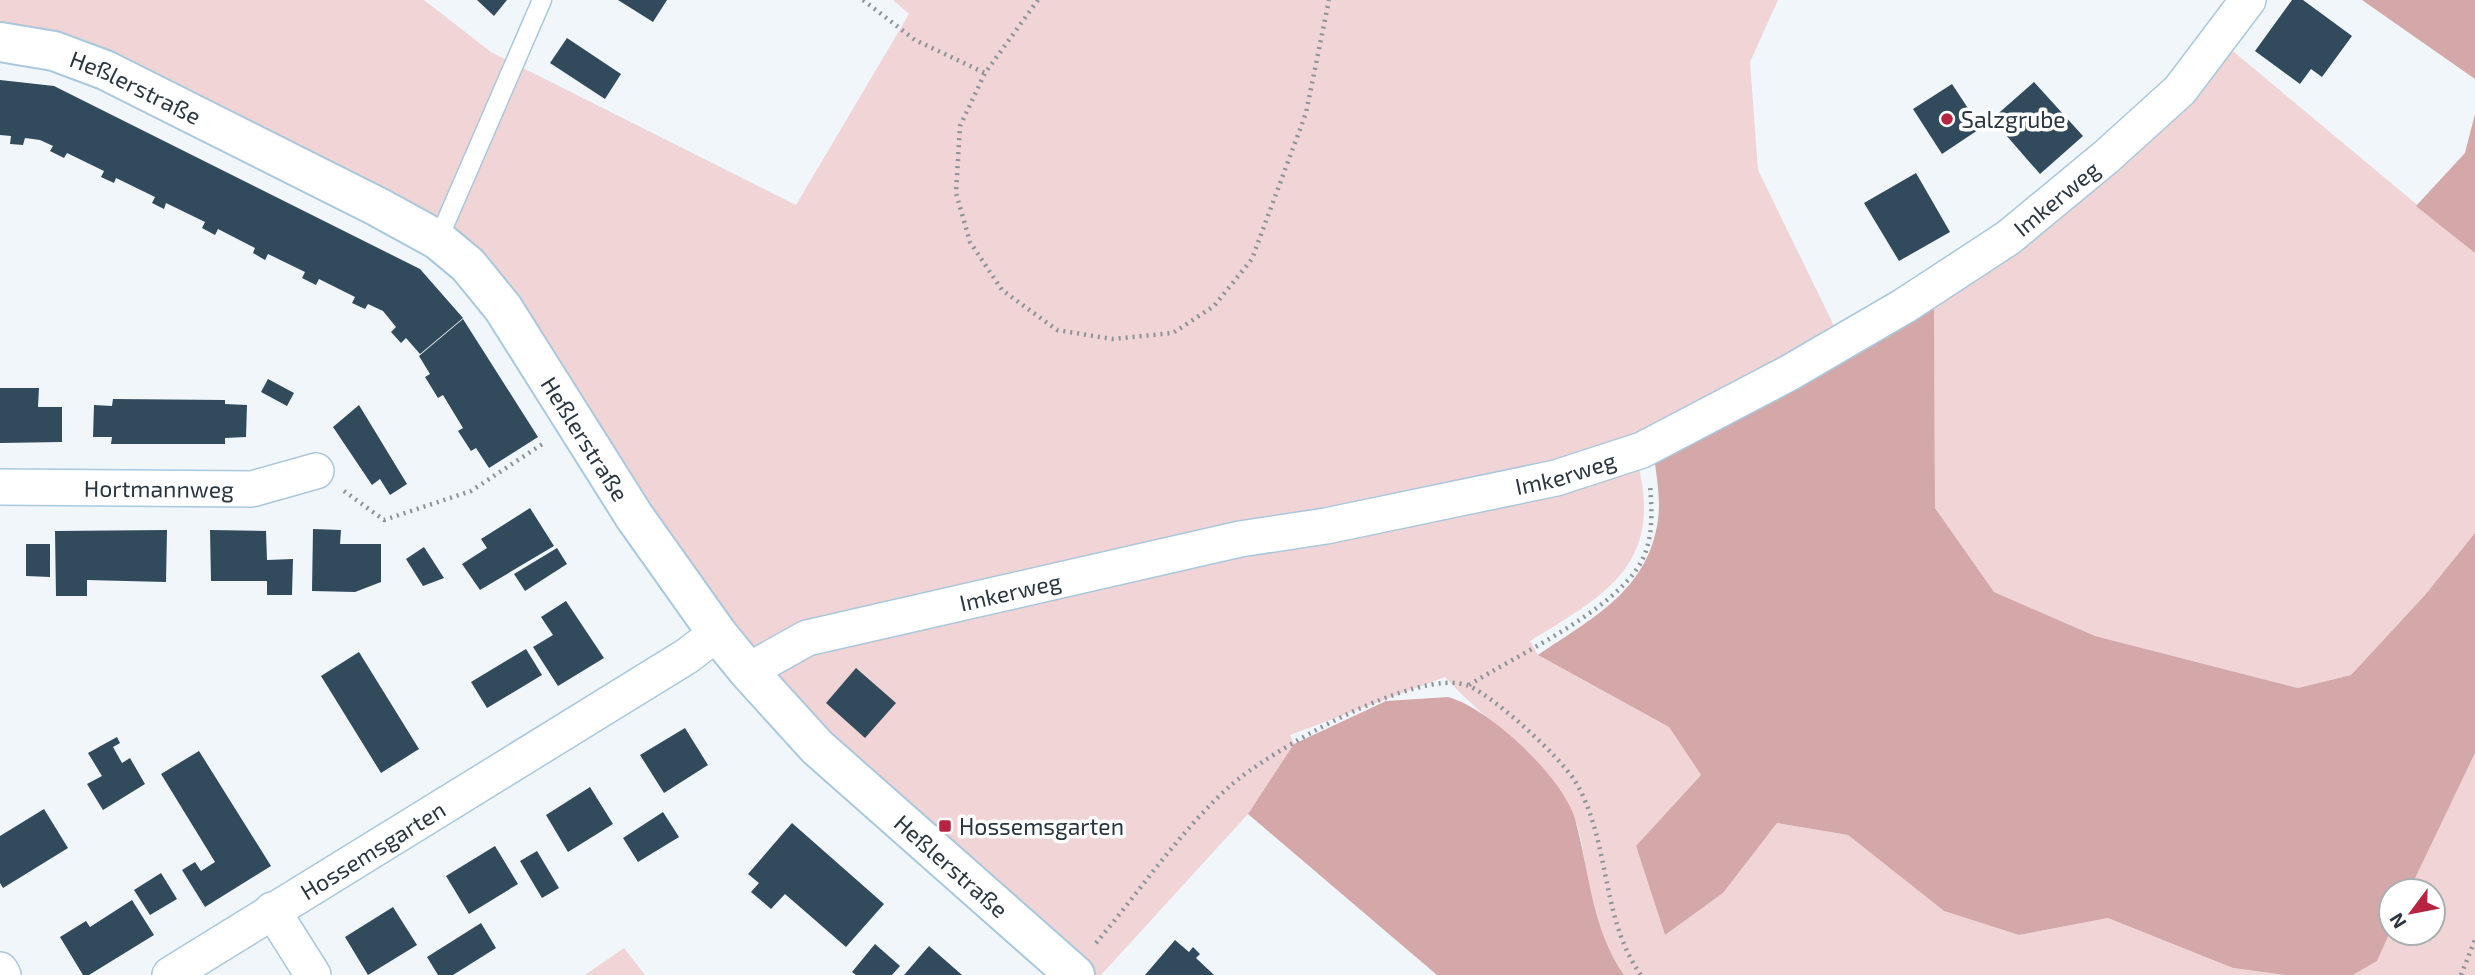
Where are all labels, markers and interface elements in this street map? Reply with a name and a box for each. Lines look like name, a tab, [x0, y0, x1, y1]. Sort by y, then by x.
street label: Heßlerstraße	[66, 44, 206, 130]
place label: Salzgrube	[1961, 105, 2066, 133]
marker: Salzgrube	[1939, 111, 1955, 127]
street label: Imkerweg	[2008, 154, 2105, 242]
street label: Heßlerstraße	[536, 371, 635, 506]
street label: Imkerweg	[1513, 445, 1619, 500]
street label: Hortmannweg	[84, 474, 234, 503]
street label: Imkerweg	[957, 566, 1064, 617]
street label: Hossemsgarten	[295, 795, 450, 905]
street label: Heßlerstraße	[889, 808, 1014, 923]
place label: Hossemsgarten	[959, 812, 1124, 840]
marker: Hossemsgarten	[937, 818, 953, 834]
north arrow	[2377, 877, 2447, 947]
text: N	[2384, 909, 2411, 933]

